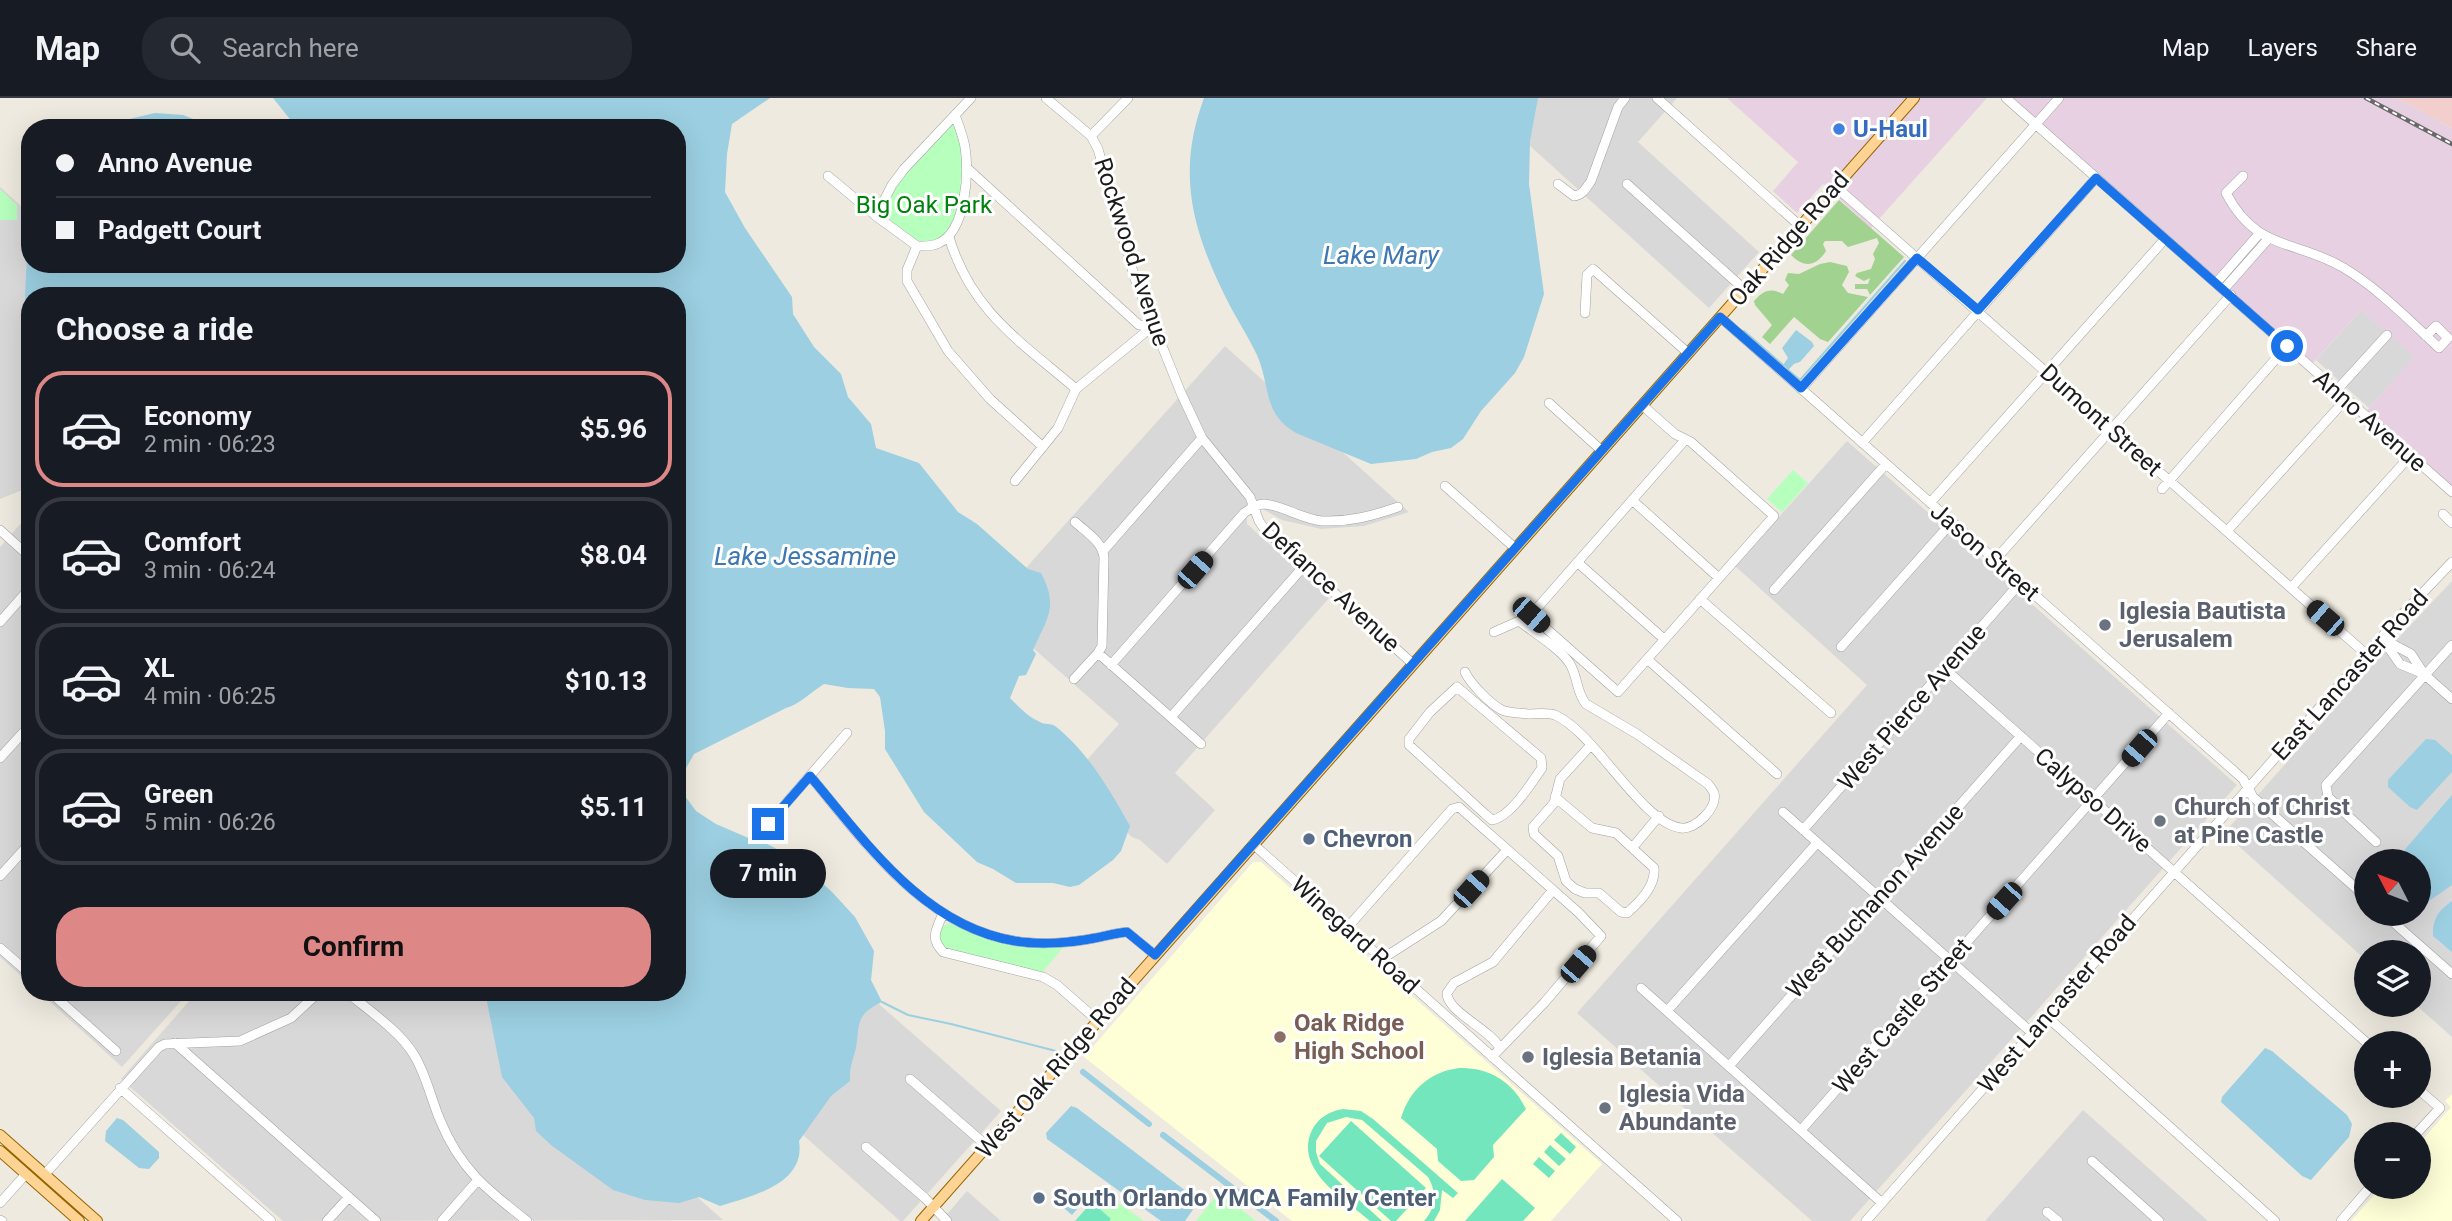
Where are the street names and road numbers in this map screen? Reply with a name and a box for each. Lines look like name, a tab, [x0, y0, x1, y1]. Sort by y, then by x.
street label: Rockwood Avenue	[1088, 154, 1176, 350]
street label: Oak Ridge Road	[1723, 166, 1855, 312]
street label: Dumont Street	[2034, 358, 2168, 482]
street label: Anno Avenue	[2308, 364, 2432, 478]
street label: Jason Street	[1925, 497, 2045, 607]
street label: Defiance Avenue	[1256, 516, 1406, 658]
street label: East Lancaster Road	[2266, 584, 2434, 766]
street label: West Pierce Avenue	[1832, 618, 1992, 796]
street label: Calypso Drive	[2029, 742, 2157, 858]
street label: West Buchanon Avenue	[1780, 798, 1970, 1004]
street label: Winegard Road	[1285, 870, 1425, 1000]
street label: West Lancaster Road	[1972, 909, 2142, 1099]
street label: West Castle Street	[1827, 933, 1977, 1099]
street label: West Oak Ridge Road	[970, 972, 1142, 1164]

